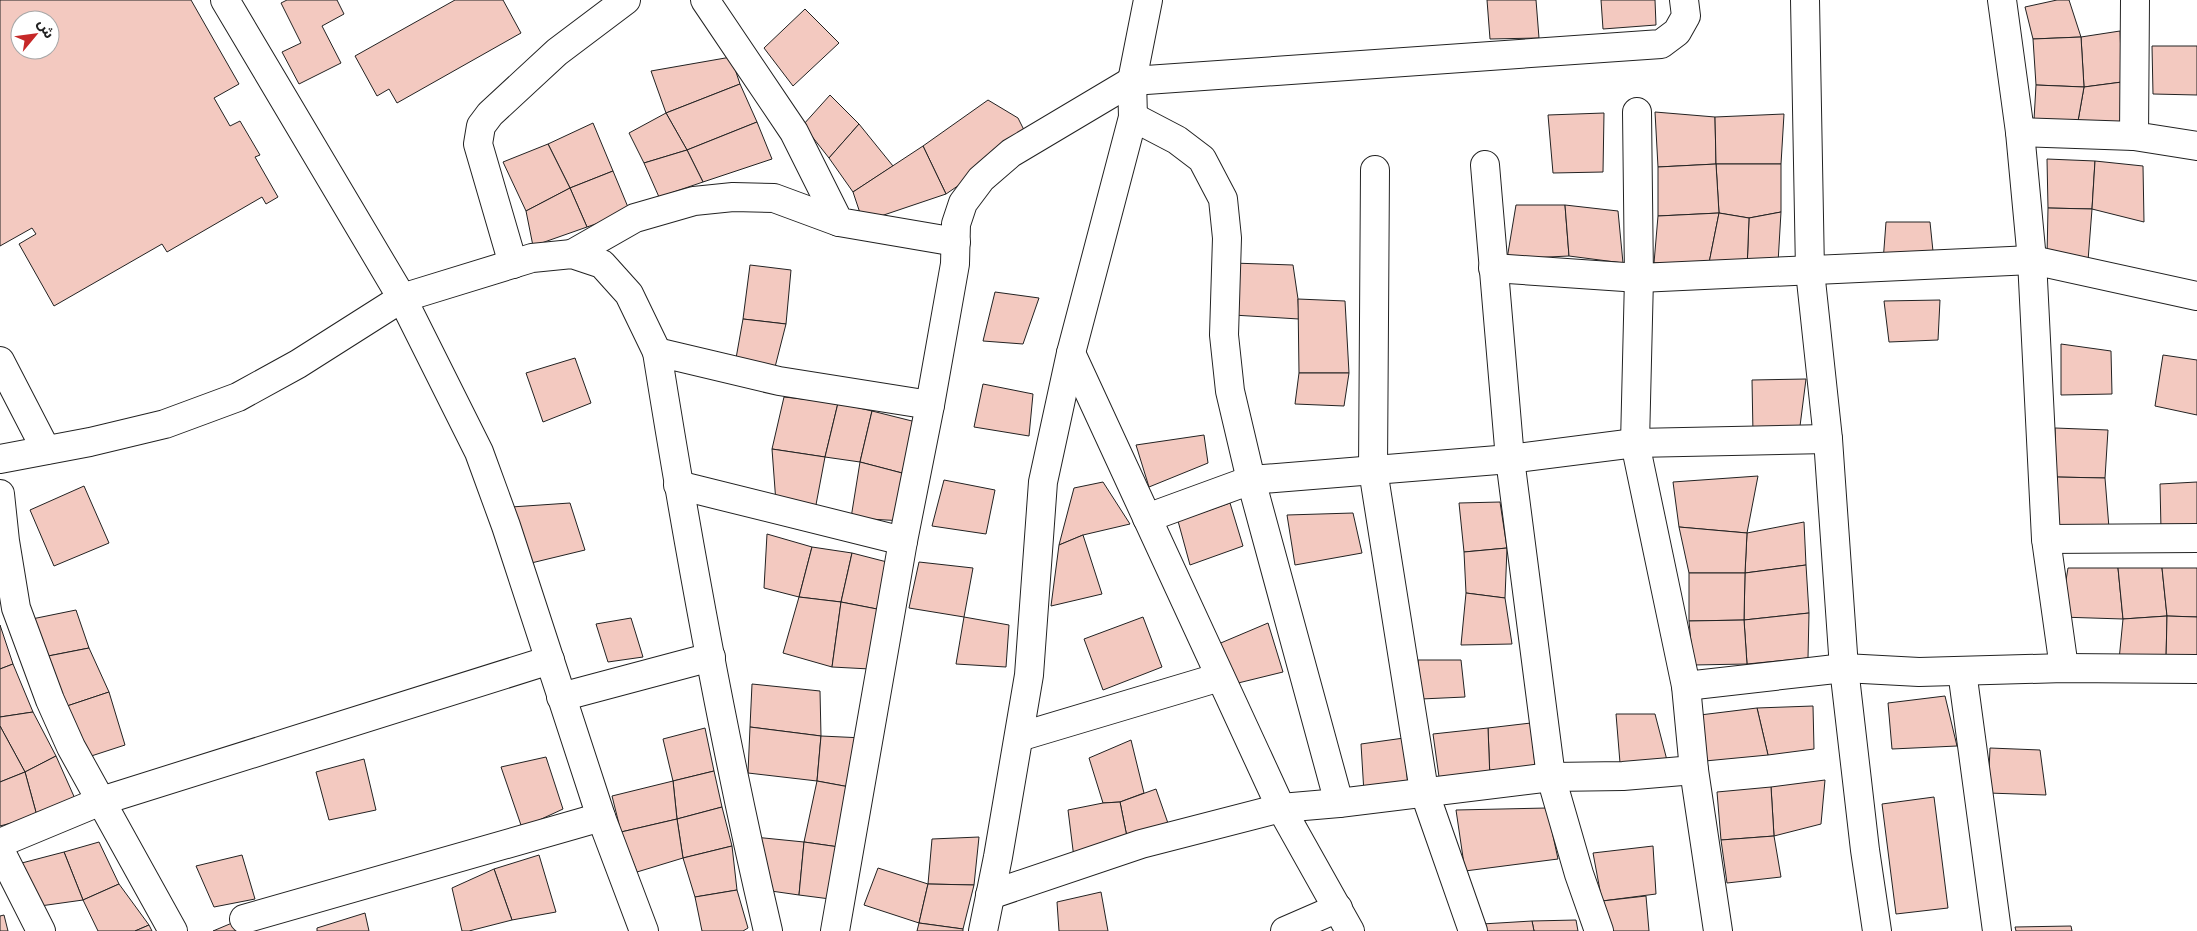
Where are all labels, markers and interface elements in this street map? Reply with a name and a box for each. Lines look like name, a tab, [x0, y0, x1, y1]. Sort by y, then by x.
north arrow	[10, 10, 60, 60]
text: ش	[34, 16, 58, 41]

